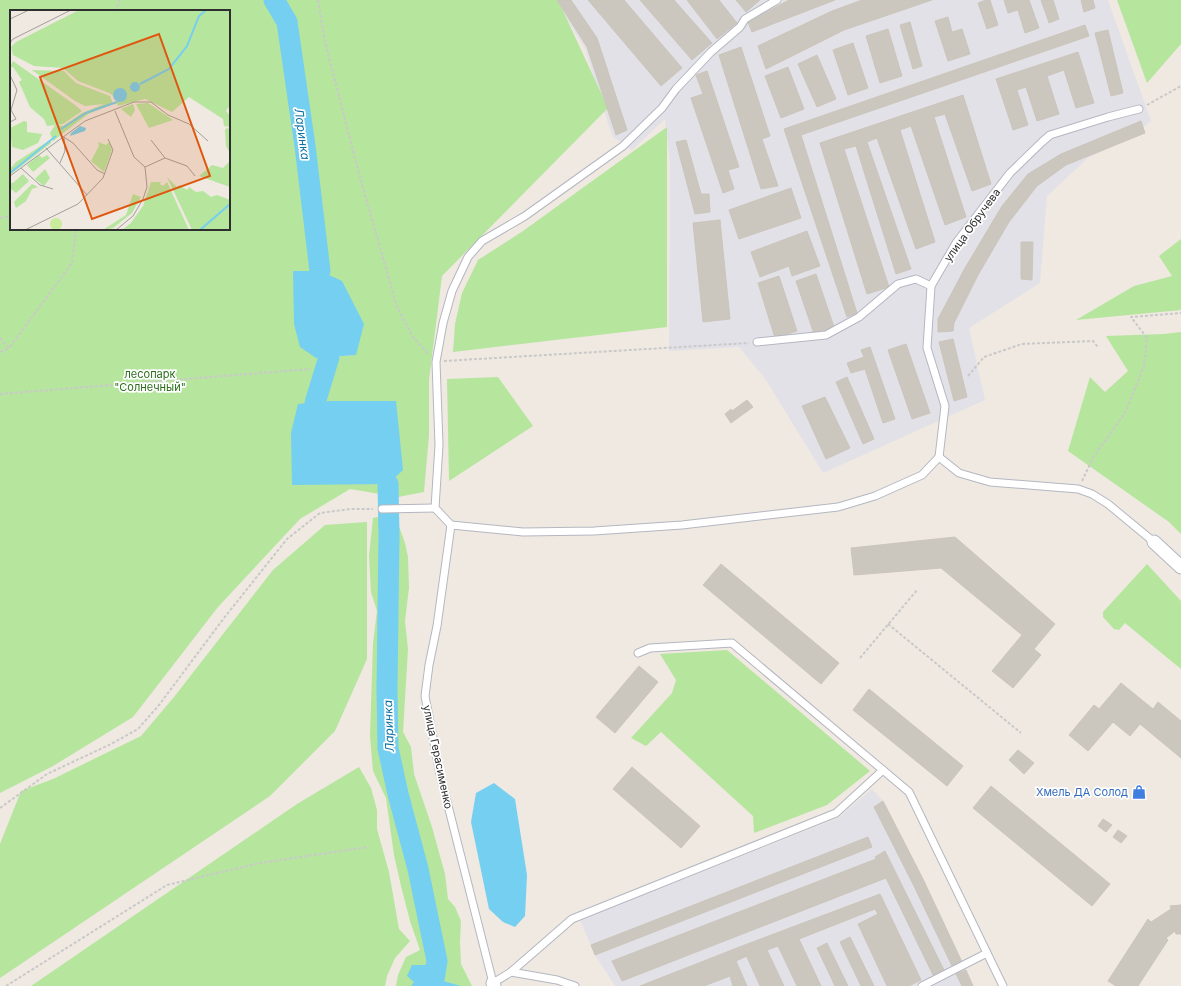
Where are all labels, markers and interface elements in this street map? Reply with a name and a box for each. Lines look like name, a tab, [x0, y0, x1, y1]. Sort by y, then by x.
inset map	[10, 10, 230, 230]
water label: Ларинка	[291, 107, 314, 161]
street label: улица Обручева	[941, 186, 1003, 264]
park label: лесопарк "Солнечный"	[114, 367, 186, 394]
water label: Ларинка	[380, 700, 397, 752]
street label: улица Герасименко	[420, 704, 456, 811]
shop icon: Хмель ДА Солод	[1131, 784, 1147, 800]
place label: Хмель ДА Солод	[1036, 785, 1128, 799]

